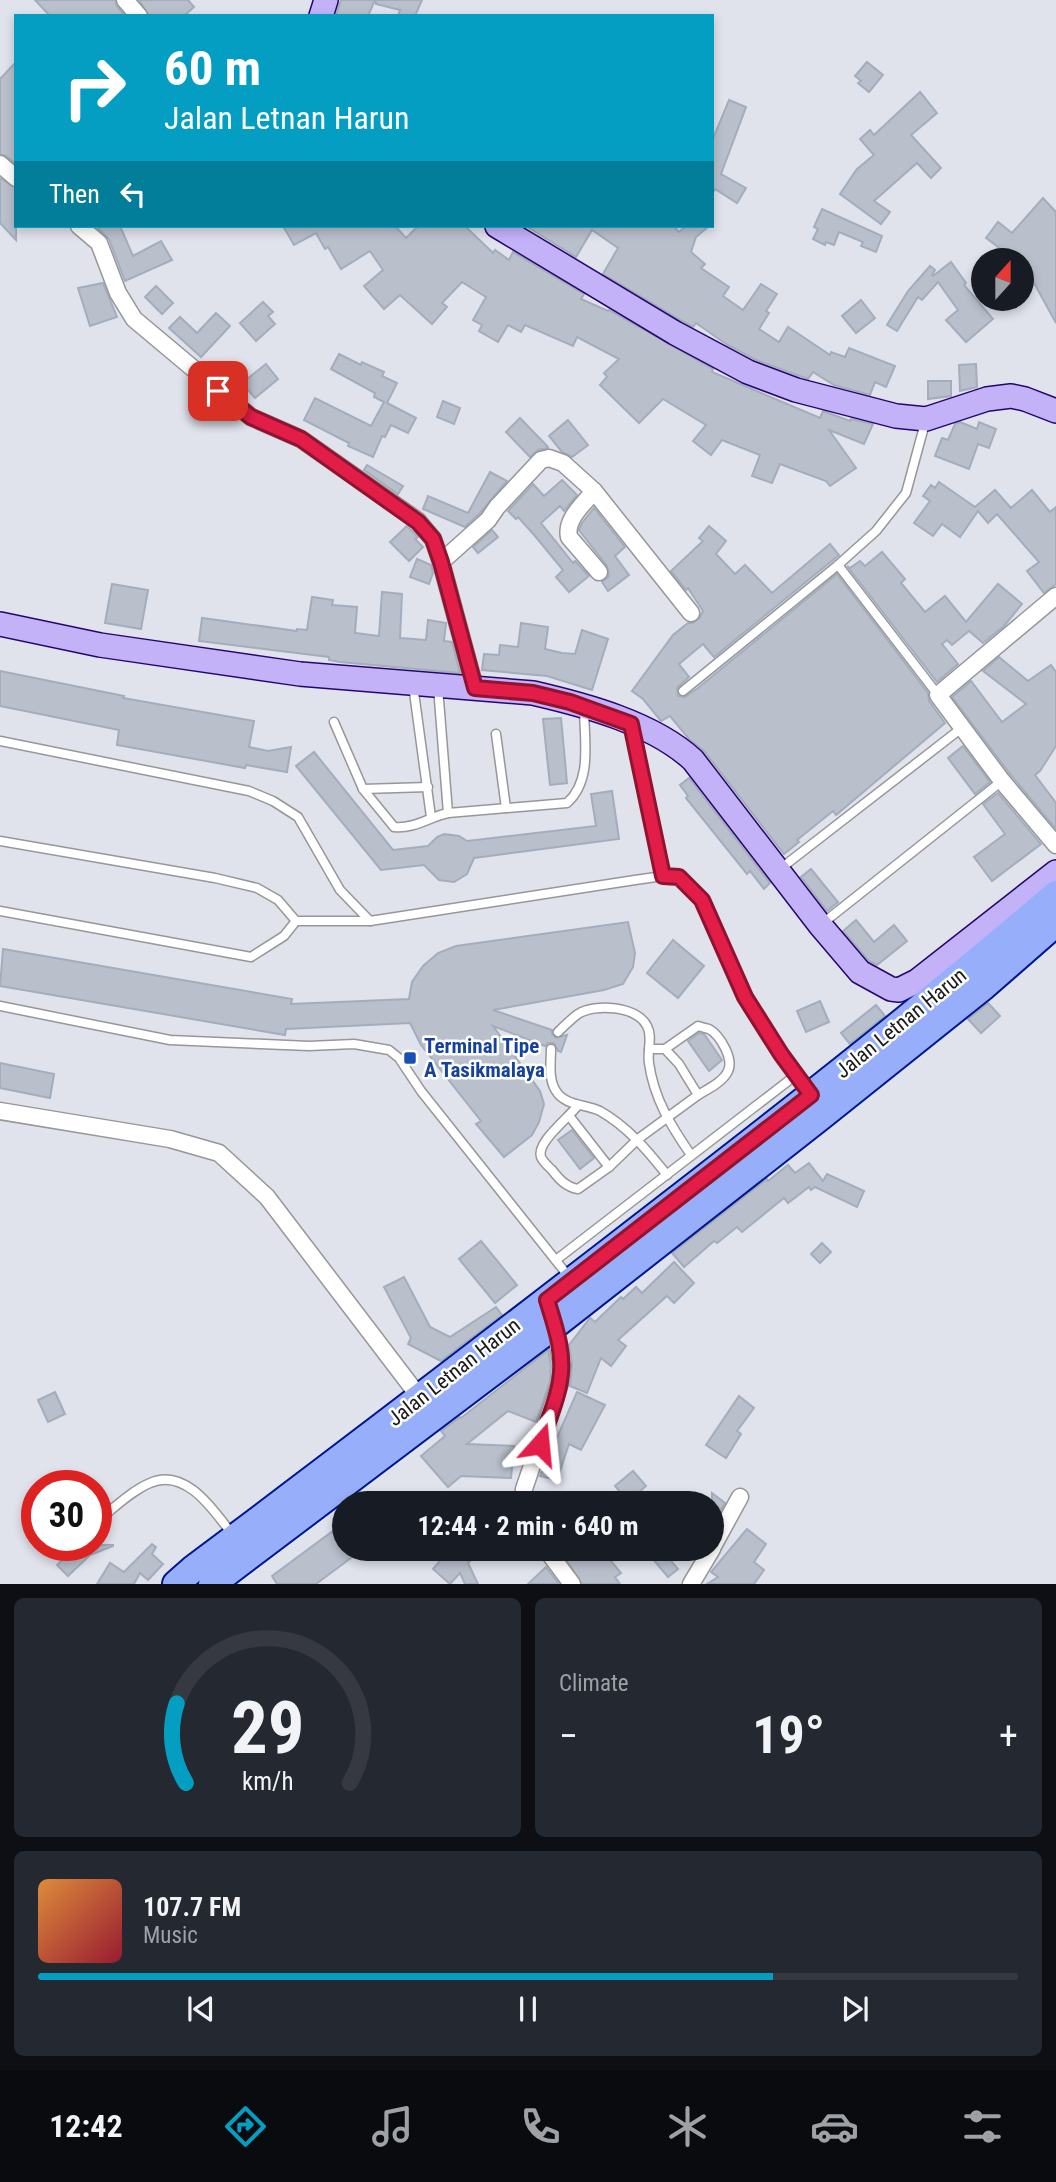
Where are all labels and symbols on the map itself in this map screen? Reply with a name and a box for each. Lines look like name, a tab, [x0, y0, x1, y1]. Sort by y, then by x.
north arrow	[971, 248, 1034, 312]
pin	[188, 361, 248, 421]
street label: Jalan Letnan Harun	[831, 963, 971, 1083]
place label: Terminal Tipe A Tasikmalaya	[424, 1034, 545, 1082]
marker: Terminal Tipe A Tasikmalaya	[402, 1050, 418, 1066]
street label: Jalan Letnan Harun	[383, 1313, 525, 1431]
position arrow	[503, 1407, 577, 1481]
speed limit sign: 30	[21, 1470, 112, 1561]

